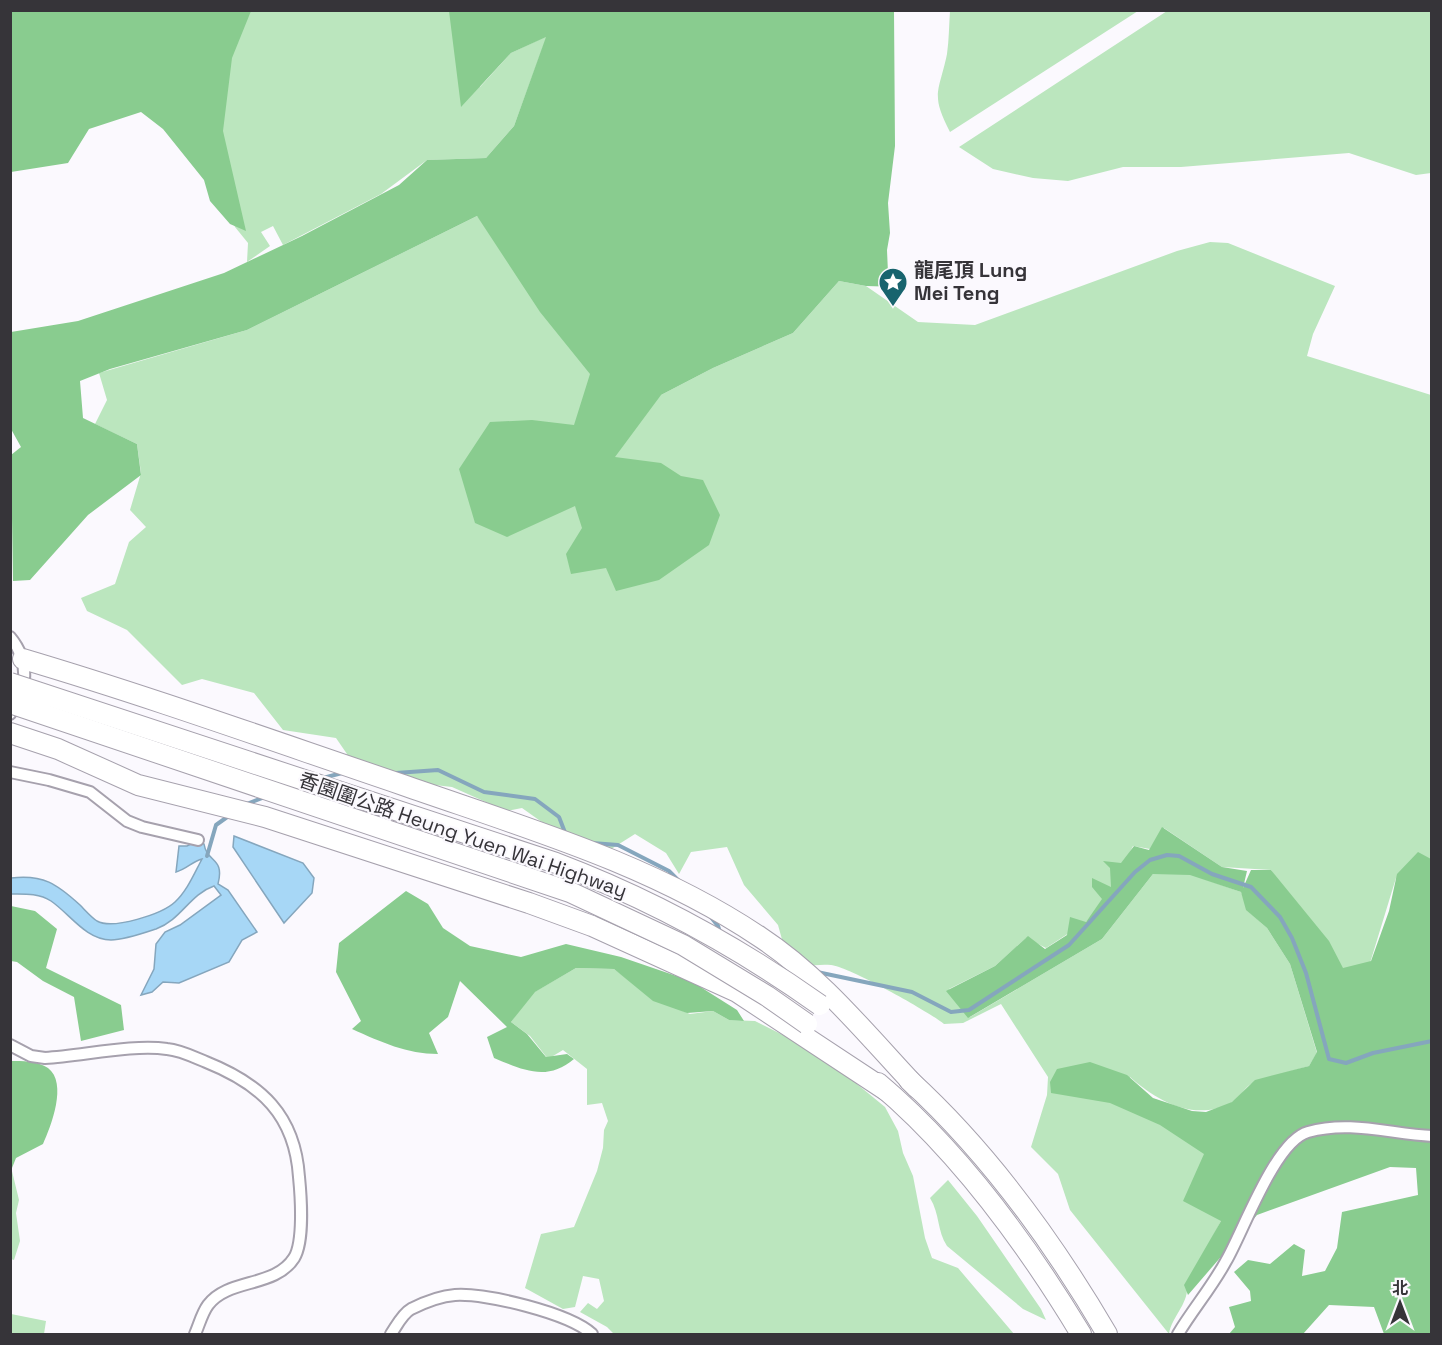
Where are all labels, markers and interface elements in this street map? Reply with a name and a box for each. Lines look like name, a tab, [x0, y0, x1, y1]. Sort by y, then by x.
place label: 龍尾頂 Lung Mei Teng	[914, 257, 1027, 306]
place icon: 龍尾頂 Lung Mei Teng	[877, 266, 909, 308]
street label: 香園圍公路 Heung Yuen Wai Highway	[295, 766, 631, 904]
north arrow	[1370, 1273, 1430, 1333]
text: 北	[1392, 1278, 1408, 1299]

